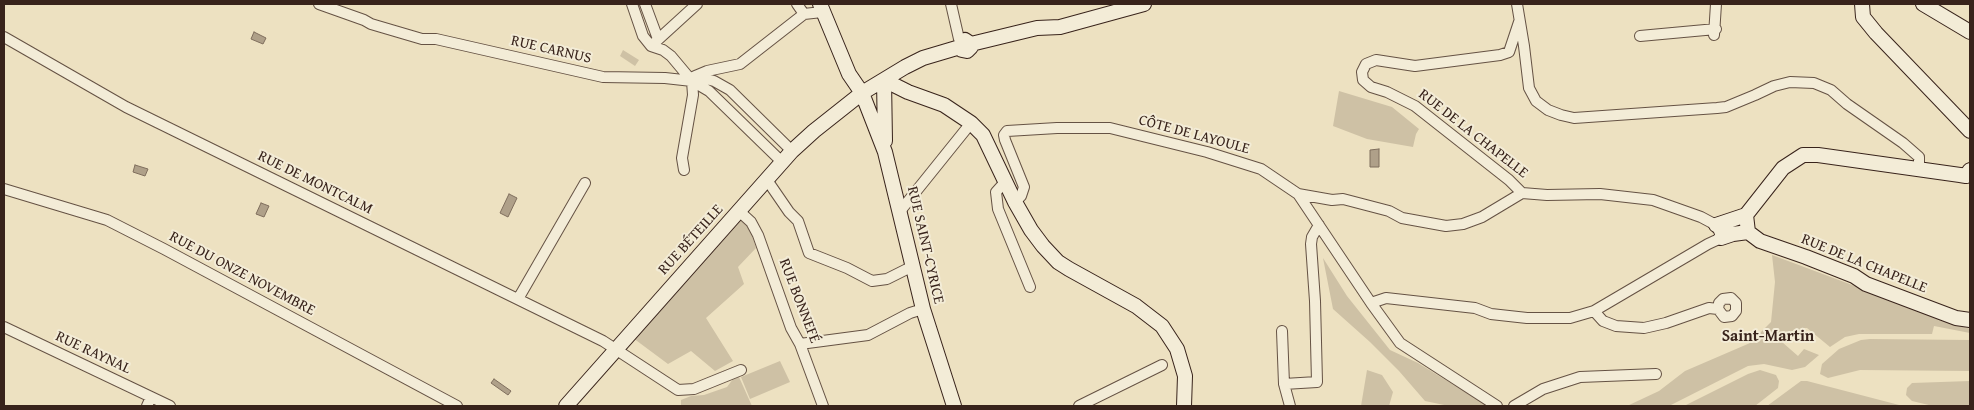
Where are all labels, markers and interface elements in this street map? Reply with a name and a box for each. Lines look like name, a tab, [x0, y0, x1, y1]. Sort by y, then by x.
street label: RUE CARNUS	[509, 32, 593, 68]
street label: RUE DE LA CHAPELLE	[1415, 86, 1531, 182]
street label: CÔTE DE LAYOULE	[1137, 112, 1251, 158]
street label: RUE DE MONTCALM	[255, 147, 375, 219]
street label: RUE SAINT-CYRICE	[903, 185, 947, 305]
street label: RUE BÉTEILLE	[655, 201, 727, 279]
street label: RUE DU ONZE NOVEMBRE	[166, 228, 318, 320]
street label: RUE DE LA CHAPELLE	[1798, 231, 1930, 297]
street label: RUE BONNEFÉ	[775, 256, 823, 346]
district label: Saint-Martin	[1722, 327, 1814, 347]
street label: RUE RAYNAL	[52, 328, 134, 378]

